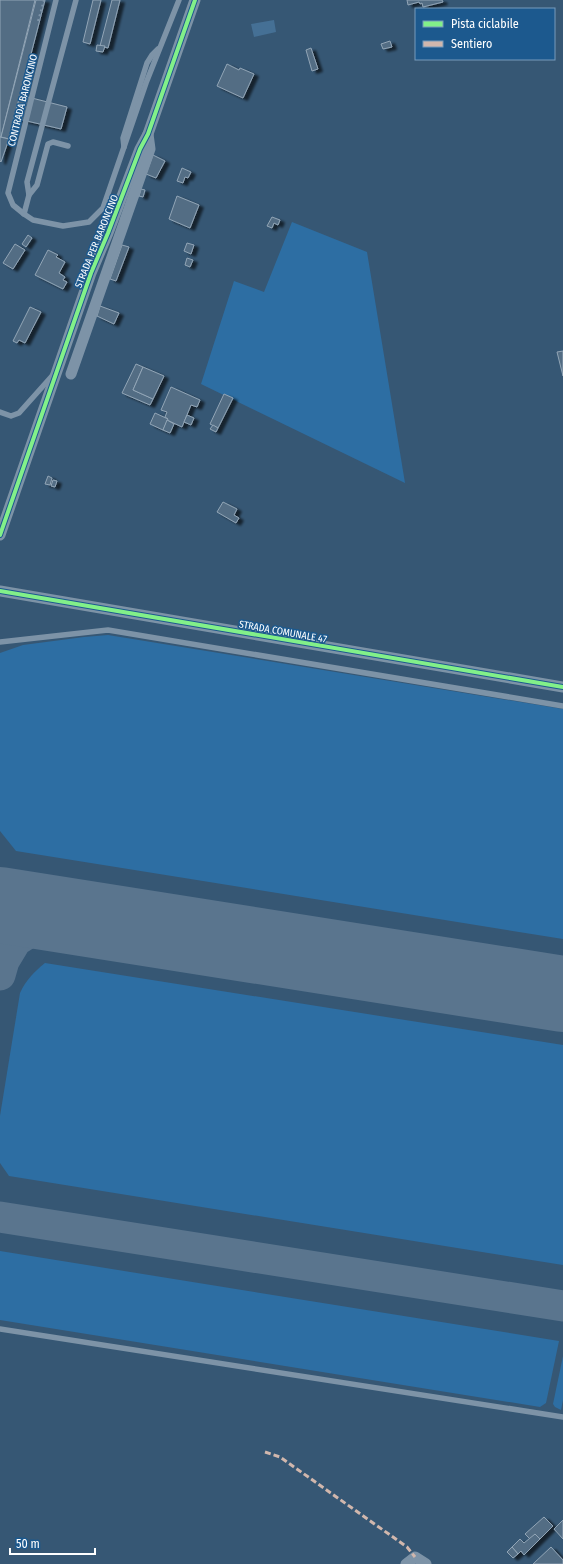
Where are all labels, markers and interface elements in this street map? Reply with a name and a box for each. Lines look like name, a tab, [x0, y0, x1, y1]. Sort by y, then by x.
legend	[415, 8, 555, 60]
text: Pista ciclabile	[451, 17, 519, 31]
text: Sentiero	[451, 37, 492, 51]
street label: CONTRADA BARONCINO	[6, 53, 40, 147]
street label: STRADA PER BARONCINO	[73, 193, 121, 290]
street label: STRADA COMUNALE 47	[238, 618, 328, 646]
scale bar	[10, 1530, 95, 1556]
text: 50 m	[16, 1537, 40, 1551]

